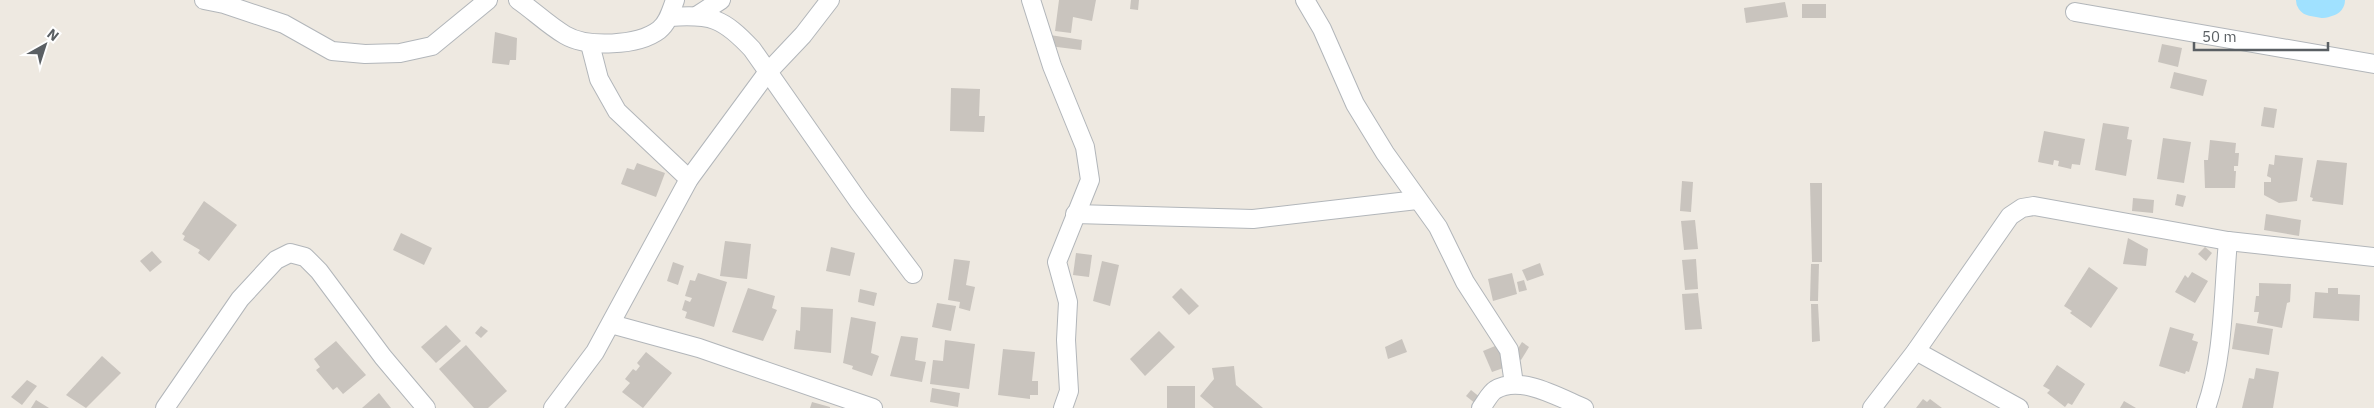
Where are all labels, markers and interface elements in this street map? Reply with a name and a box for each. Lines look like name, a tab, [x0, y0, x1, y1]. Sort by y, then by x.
north arrow	[20, 20, 70, 70]
scale bar	[2194, 20, 2328, 52]
text: N	[44, 25, 63, 45]
text: 50 m	[2202, 27, 2237, 46]

